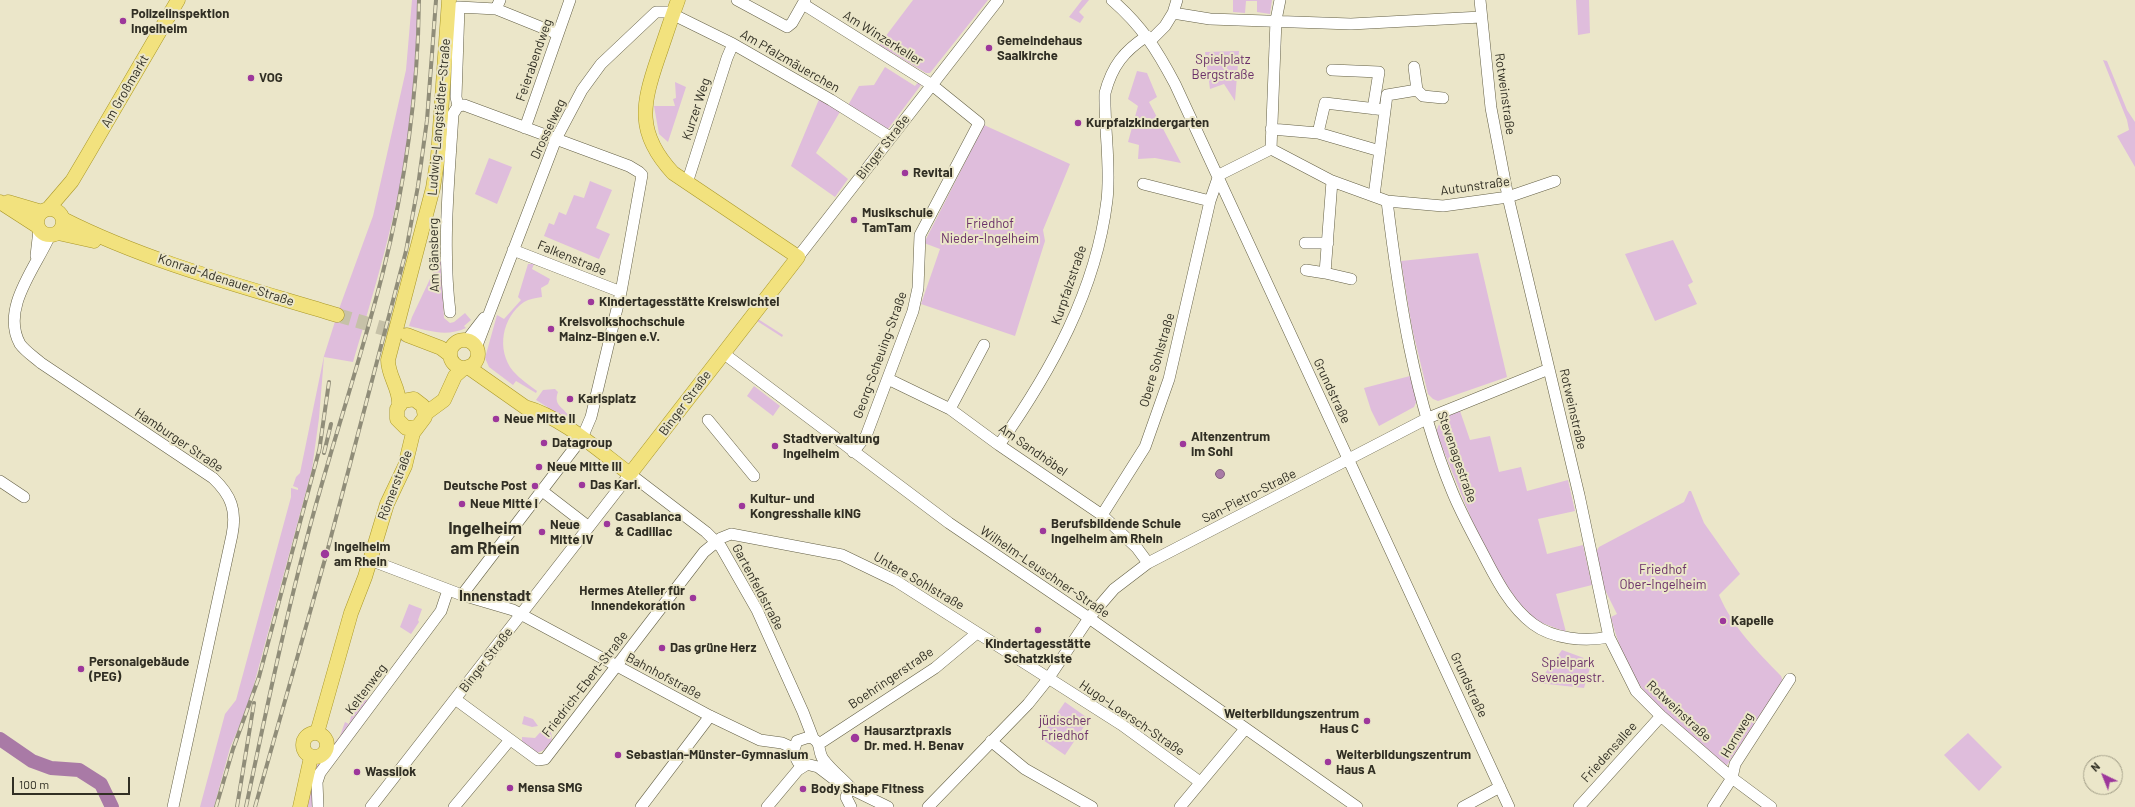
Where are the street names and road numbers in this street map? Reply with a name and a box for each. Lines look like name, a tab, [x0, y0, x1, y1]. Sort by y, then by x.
street label: Am Winzerkeller	[840, 7, 926, 69]
street label: Feierabendweg	[513, 17, 555, 103]
street label: Am Pfalzmäuerchen	[737, 26, 843, 96]
street label: Ludwig-Langstädter-Straße	[424, 38, 454, 196]
street label: Am Großmarkt	[98, 52, 152, 130]
street label: Rotweinstraße	[1492, 52, 1518, 136]
street label: Kurzer Weg	[679, 76, 713, 142]
street label: Drosselweg	[527, 96, 569, 162]
street label: Binger Straße	[853, 112, 913, 182]
street label: Autunstraße	[1439, 173, 1511, 199]
street label: Am Gänsberg	[426, 218, 442, 292]
street label: Falkenstraße	[535, 237, 609, 279]
street label: Kurpfalzstraße	[1048, 243, 1090, 327]
street label: Konrad-Adenauer-Straße	[156, 251, 296, 309]
street label: Georg-Scheuing-Straße	[850, 289, 910, 421]
street label: Obere Sohlstraße	[1136, 311, 1178, 409]
street label: Grundstraße	[1310, 356, 1354, 426]
street label: Binger Straße	[655, 367, 715, 439]
street label: Rotweinstraße	[1556, 367, 1590, 451]
street label: Hamburger Straße	[132, 405, 226, 475]
street label: Stevenagestraße	[1434, 409, 1480, 505]
street label: Am Sandhöbel	[996, 421, 1070, 479]
street label: Römerstraße	[375, 448, 415, 522]
street label: San-Pietro-Straße	[1199, 466, 1299, 526]
street label: Wilhelm-Leuschner-Straße	[977, 523, 1113, 621]
street label: Gartenfeldstraße	[729, 541, 787, 633]
street label: Untere Sohlstraße	[871, 549, 967, 613]
street label: Binger Straße	[456, 625, 516, 695]
street label: Friedrich-Ebert-Straße	[539, 628, 631, 740]
street label: Boehringerstraße	[845, 644, 937, 712]
street label: Bahnhofstraße	[623, 650, 705, 702]
street label: Grundstraße	[1447, 650, 1491, 720]
street label: Keltenweg	[342, 661, 390, 717]
street label: Hugo-Loersch-Straße	[1076, 677, 1188, 759]
street label: Rotweinstraße	[1643, 677, 1715, 745]
street label: Hornweg	[1717, 709, 1757, 761]
street label: Friedensallee	[1578, 719, 1640, 785]

